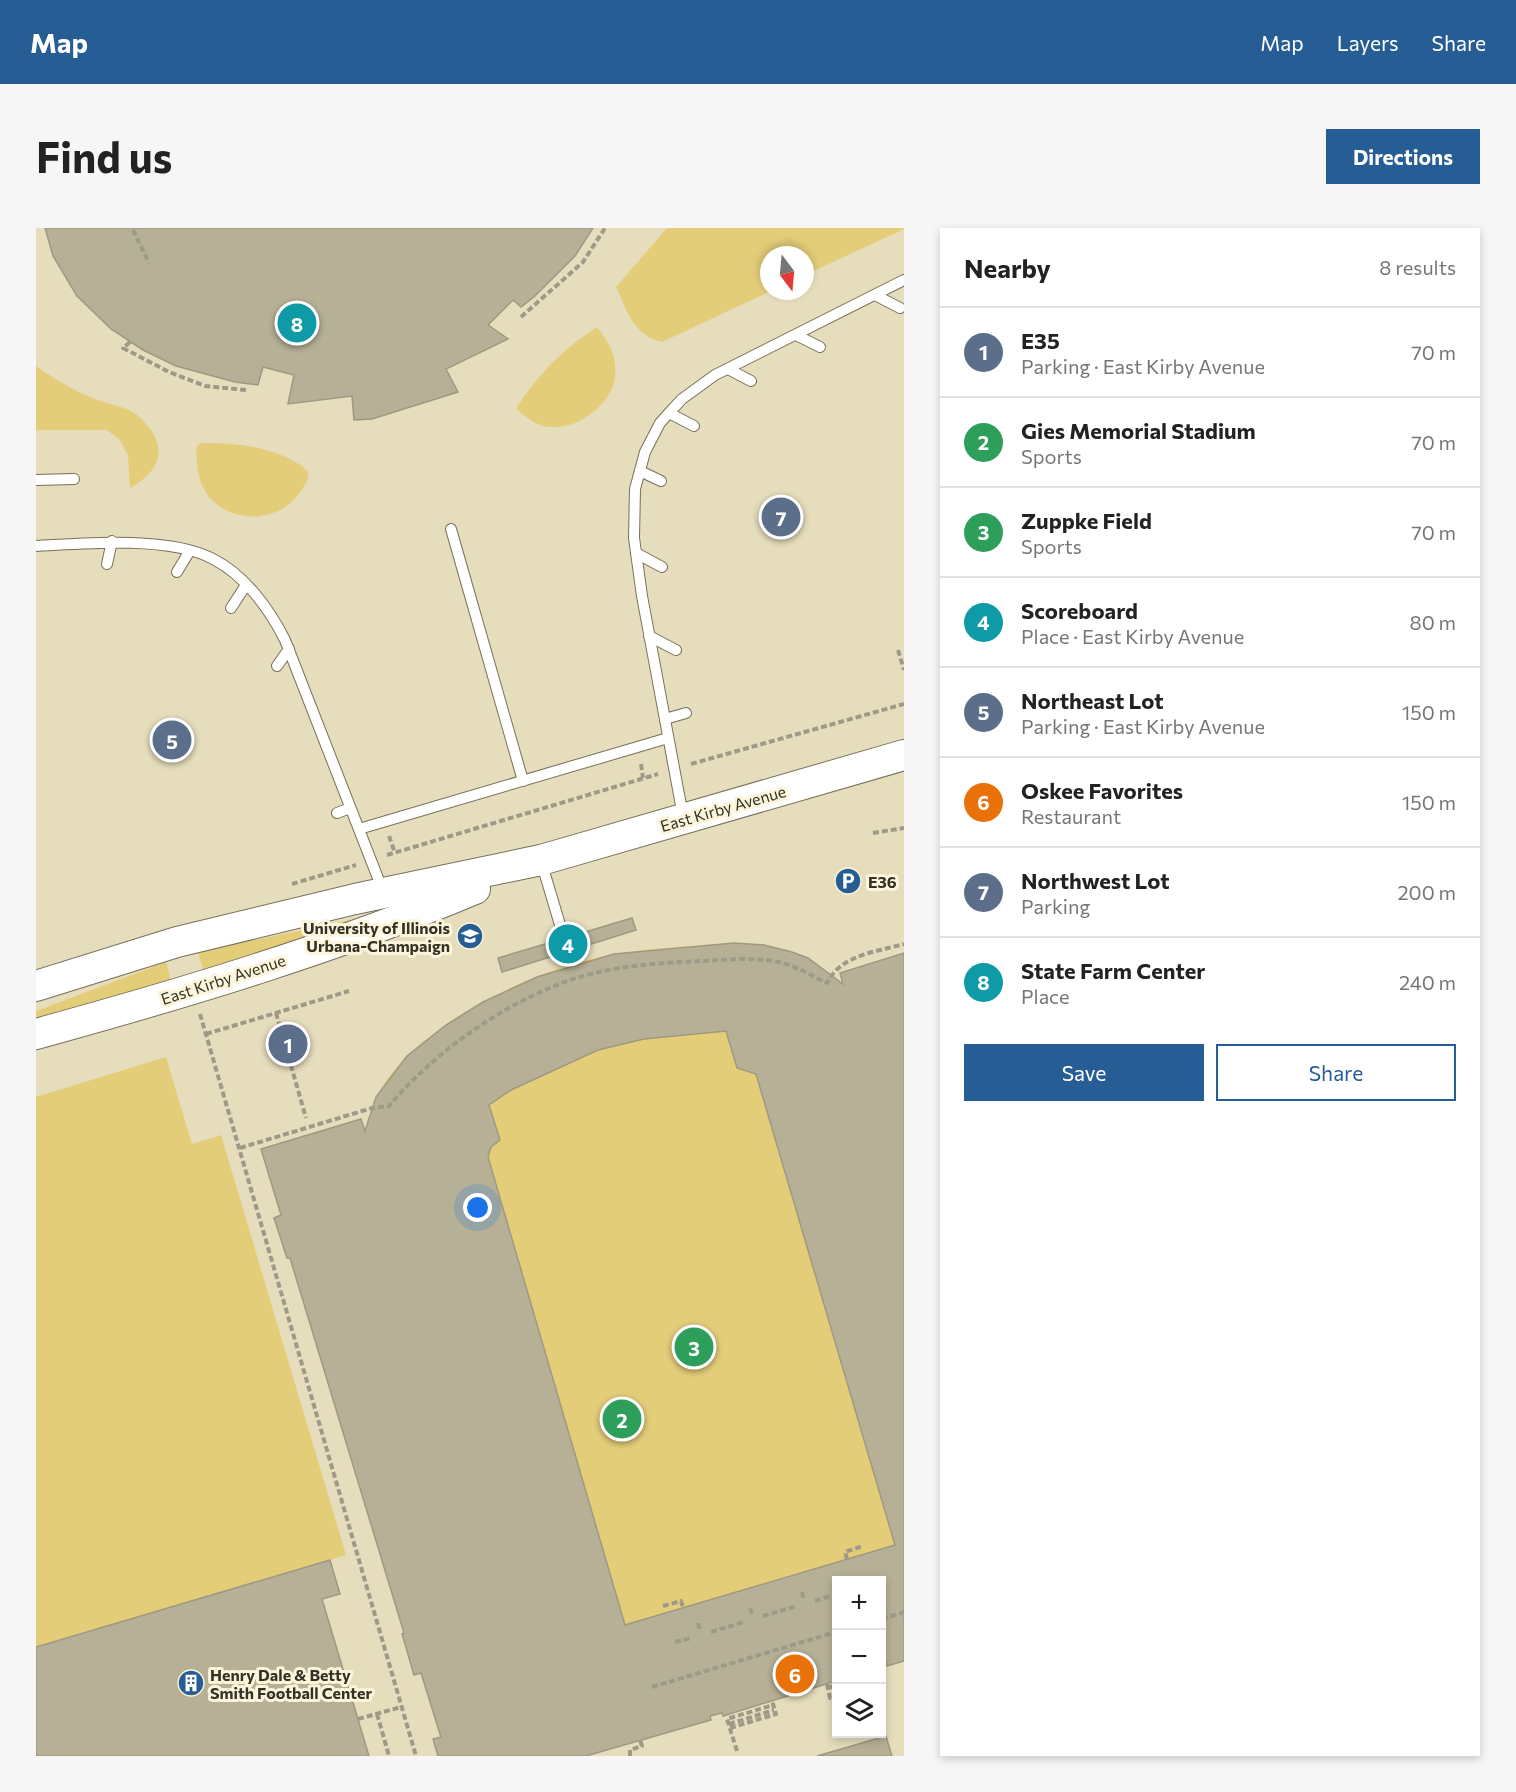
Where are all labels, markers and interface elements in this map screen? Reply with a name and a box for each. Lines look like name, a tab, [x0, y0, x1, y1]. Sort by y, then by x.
text: Map	[30, 25, 88, 59]
text: Map	[1260, 30, 1304, 55]
text: Layers	[1337, 30, 1399, 55]
text: Share	[1432, 30, 1486, 55]
button: Directions	[1326, 129, 1480, 184]
text: Find us	[36, 130, 172, 182]
north arrow	[760, 246, 814, 300]
text: Nearby	[964, 252, 1051, 283]
text: 8 results	[1379, 255, 1456, 279]
pin: 8	[278, 300, 316, 346]
text: E35	[1021, 327, 1060, 354]
text: 1	[979, 340, 988, 364]
text: 70 m	[1411, 340, 1456, 364]
text: Parking · East Kirby Avenue	[1021, 354, 1265, 378]
text: Gies Memorial Stadium	[1021, 417, 1256, 444]
text: 2	[978, 430, 989, 454]
text: 70 m	[1411, 430, 1456, 454]
text: Sports	[1021, 444, 1082, 468]
pin: 7	[762, 494, 800, 540]
text: Zuppke Field	[1021, 507, 1152, 534]
text: 3	[978, 520, 989, 544]
text: 70 m	[1411, 520, 1456, 544]
text: Sports	[1021, 534, 1082, 558]
text: Scoreboard	[1021, 597, 1138, 624]
text: 4	[977, 610, 990, 634]
text: 80 m	[1410, 610, 1456, 634]
text: Place · East Kirby Avenue	[1021, 624, 1244, 648]
text: Northeast Lot	[1021, 687, 1164, 714]
text: 5	[978, 700, 989, 724]
text: 150 m	[1402, 700, 1456, 724]
text: Parking · East Kirby Avenue	[1021, 714, 1265, 738]
pin: 5	[152, 718, 192, 762]
text: Oskee Favorites	[1021, 777, 1183, 804]
street label: East Kirby Avenue	[658, 781, 788, 835]
text: 6	[977, 790, 990, 814]
text: 150 m	[1402, 790, 1456, 814]
text: Restaurant	[1021, 804, 1121, 828]
parking icon: E36	[833, 866, 863, 896]
text: Northwest Lot	[1021, 867, 1170, 894]
place label: E36	[868, 872, 897, 891]
text: 7	[978, 880, 989, 904]
text: 200 m	[1398, 880, 1456, 904]
text: Parking	[1021, 894, 1090, 918]
place label: University of Illinois Urbana-Champaign	[303, 918, 450, 955]
school or university icon: University of Illinois Urbana-Champaign	[455, 921, 485, 951]
pin: 4	[548, 922, 588, 966]
street label: East Kirby Avenue	[158, 950, 288, 1008]
text: State Farm Center	[1021, 957, 1205, 984]
text: 8	[977, 970, 990, 994]
text: 240 m	[1399, 970, 1456, 994]
text: Place	[1021, 984, 1070, 1008]
pin: 1	[268, 1022, 308, 1066]
button: Save	[964, 1044, 1204, 1101]
button: Share	[1216, 1044, 1456, 1101]
your location	[463, 1193, 492, 1222]
pin: 3	[674, 1324, 714, 1370]
pin: 2	[602, 1396, 642, 1442]
map controls	[832, 1576, 886, 1738]
button: +	[832, 1576, 886, 1630]
button: −	[832, 1630, 886, 1684]
pin: 6	[776, 1652, 814, 1696]
place label: Henry Dale & Betty Smith Football Center	[210, 1665, 372, 1702]
building icon: Henry Dale & Betty Smith Football Center	[176, 1668, 206, 1698]
button: layers	[832, 1684, 886, 1738]

